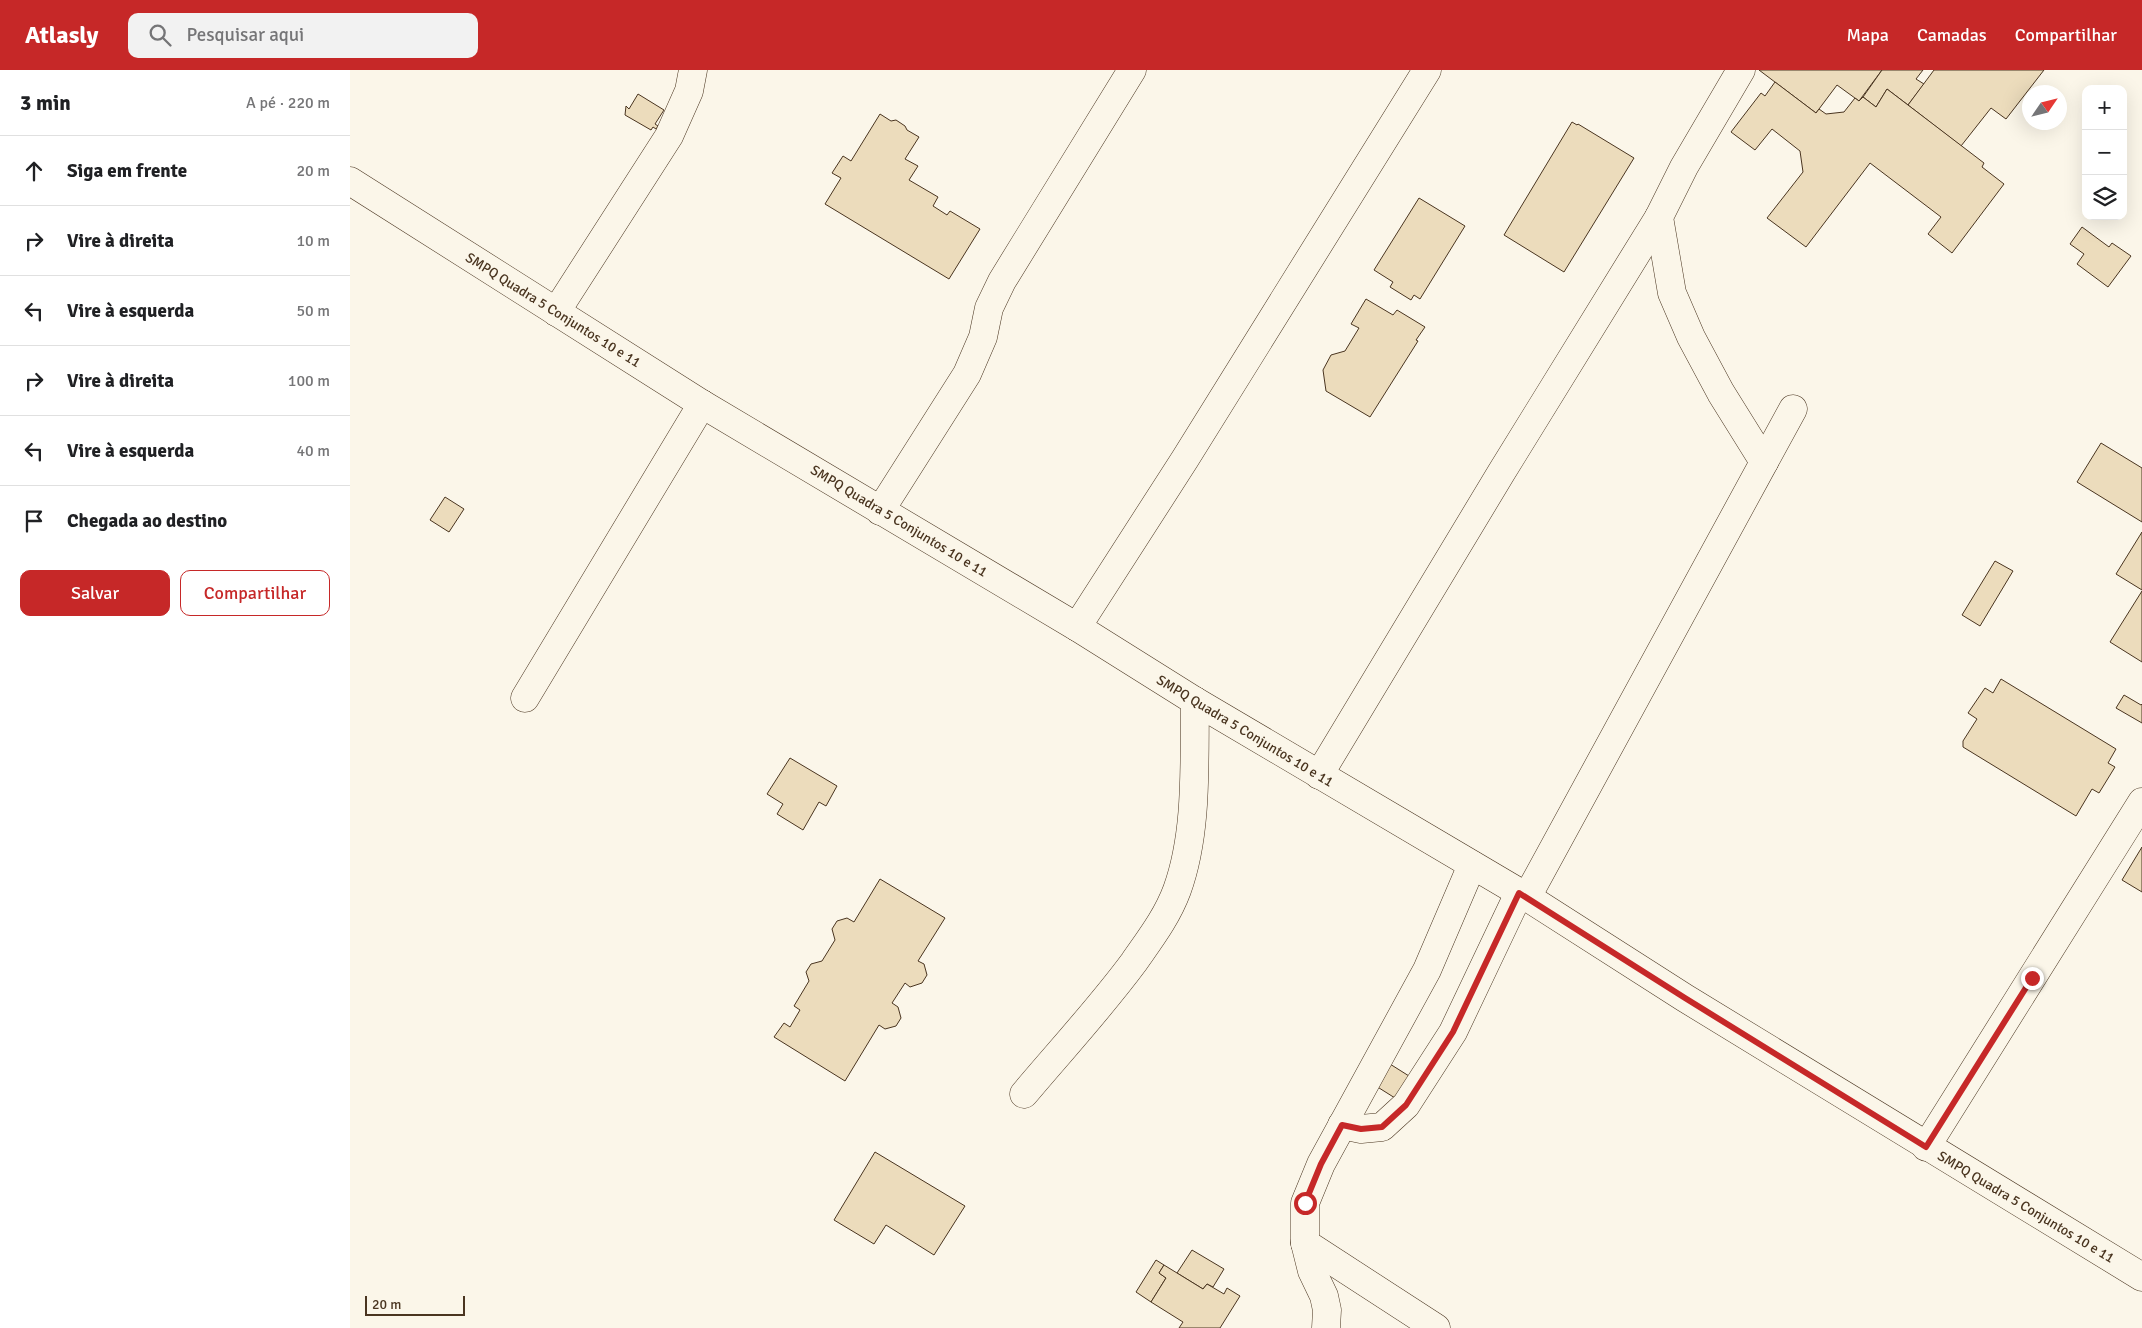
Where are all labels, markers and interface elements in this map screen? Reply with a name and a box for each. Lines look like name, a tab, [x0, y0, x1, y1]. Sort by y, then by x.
search box	[128, 13, 478, 58]
text: Atlasly	[25, 20, 98, 50]
icon: search	[146, 21, 174, 49]
text: Pesquisar aqui	[186, 23, 304, 47]
text: Mapa	[1847, 24, 1889, 46]
text: Camadas	[1917, 24, 1987, 46]
text: Compartilhar	[2015, 24, 2117, 46]
north arrow	[2022, 85, 2067, 130]
map controls	[2082, 85, 2127, 220]
button: +	[2082, 85, 2127, 130]
text: 3 min	[20, 90, 71, 116]
text: A pé · 220 m	[246, 93, 330, 113]
button: −	[2082, 130, 2127, 175]
icon: ahead	[20, 157, 48, 185]
text: Siga em frente	[67, 159, 187, 183]
text: 20 m	[296, 161, 330, 181]
button: layers	[2082, 175, 2127, 220]
icon: right	[20, 227, 48, 255]
text: Vire à direita	[67, 229, 174, 253]
text: 10 m	[296, 231, 330, 251]
street label: SMPQ Quadra 5 Conjuntos 10 e 11	[462, 249, 644, 371]
icon: left	[20, 297, 48, 325]
text: Vire à esquerda	[67, 299, 194, 323]
text: 50 m	[296, 301, 330, 321]
icon: right	[20, 367, 48, 395]
text: Vire à direita	[67, 369, 174, 393]
text: 100 m	[288, 371, 330, 391]
icon: left	[20, 437, 48, 465]
text: Vire à esquerda	[67, 439, 194, 463]
text: 40 m	[296, 441, 330, 461]
street label: SMPQ Quadra 5 Conjuntos 10 e 11	[807, 461, 991, 581]
icon: arrive	[20, 507, 48, 535]
text: Chegada ao destino	[67, 509, 227, 533]
button: Salvar	[20, 570, 170, 616]
button: Compartilhar	[180, 570, 330, 616]
street label: SMPQ Quadra 5 Conjuntos 10 e 11	[1153, 671, 1337, 791]
route end	[2021, 967, 2044, 990]
street label: SMPQ Quadra 5 Conjuntos 10 e 11	[1934, 1147, 2118, 1267]
route start	[1294, 1192, 1317, 1215]
scale bar	[365, 1293, 465, 1316]
text: 20 m	[372, 1296, 401, 1313]

